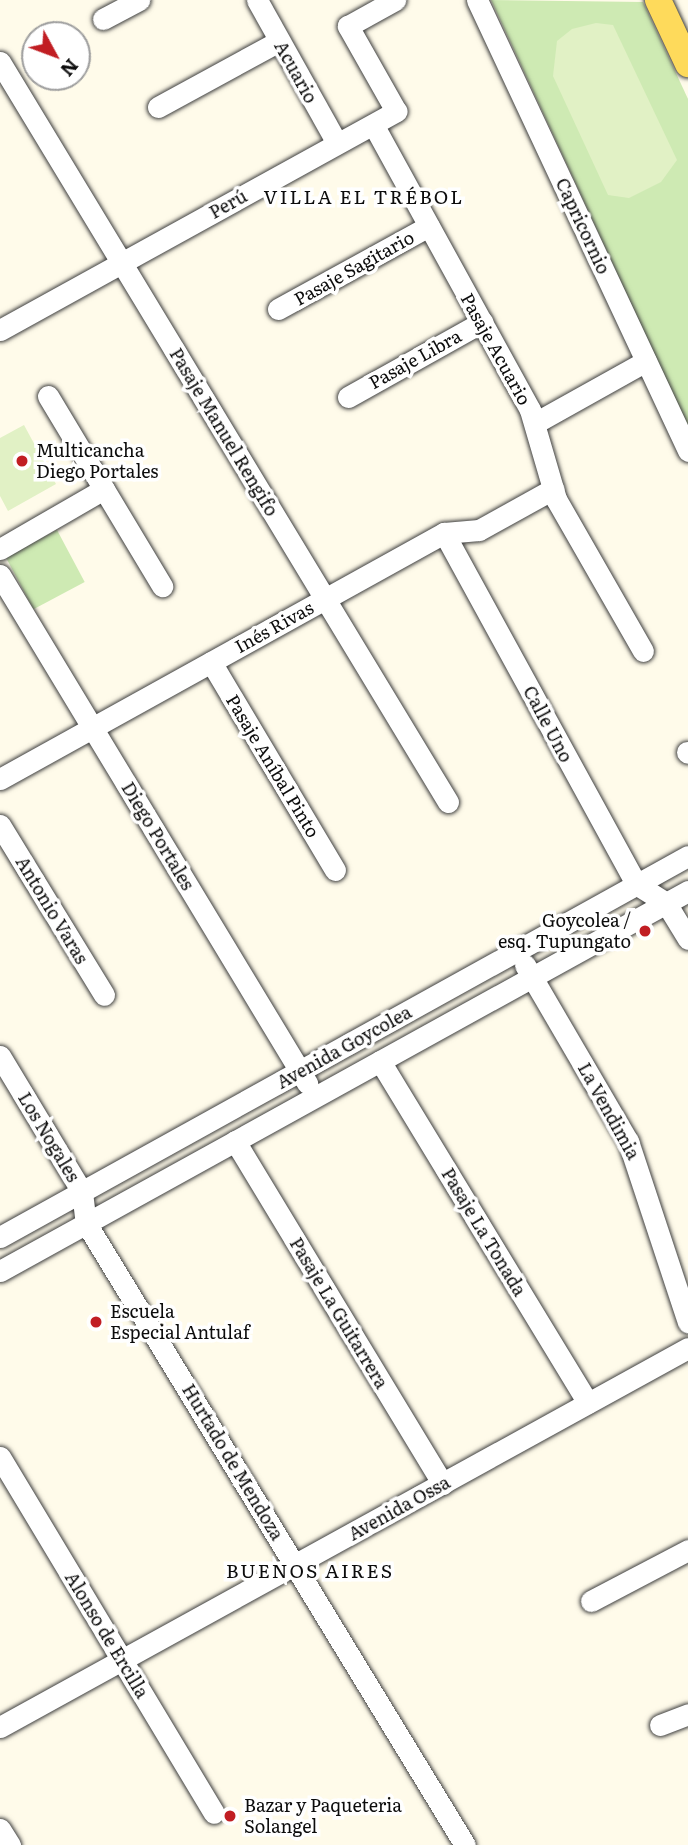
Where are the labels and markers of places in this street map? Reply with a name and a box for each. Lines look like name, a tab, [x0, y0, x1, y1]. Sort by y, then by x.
place label: Multicancha Diego Portales	[36, 440, 159, 482]
marker: Multicancha Diego Portales	[14, 453, 30, 469]
place label: Goycolea / esq. Tupungato	[498, 910, 631, 953]
marker: Goycolea / esq. Tupungato	[637, 923, 653, 939]
place label: Escuela Especial Antulaf	[110, 1301, 250, 1344]
marker: Escuela Especial Antulaf	[88, 1314, 104, 1330]
place label: Bazar y Paqueteria Solangel	[244, 1795, 402, 1838]
marker: Bazar y Paqueteria Solangel	[222, 1808, 238, 1824]

